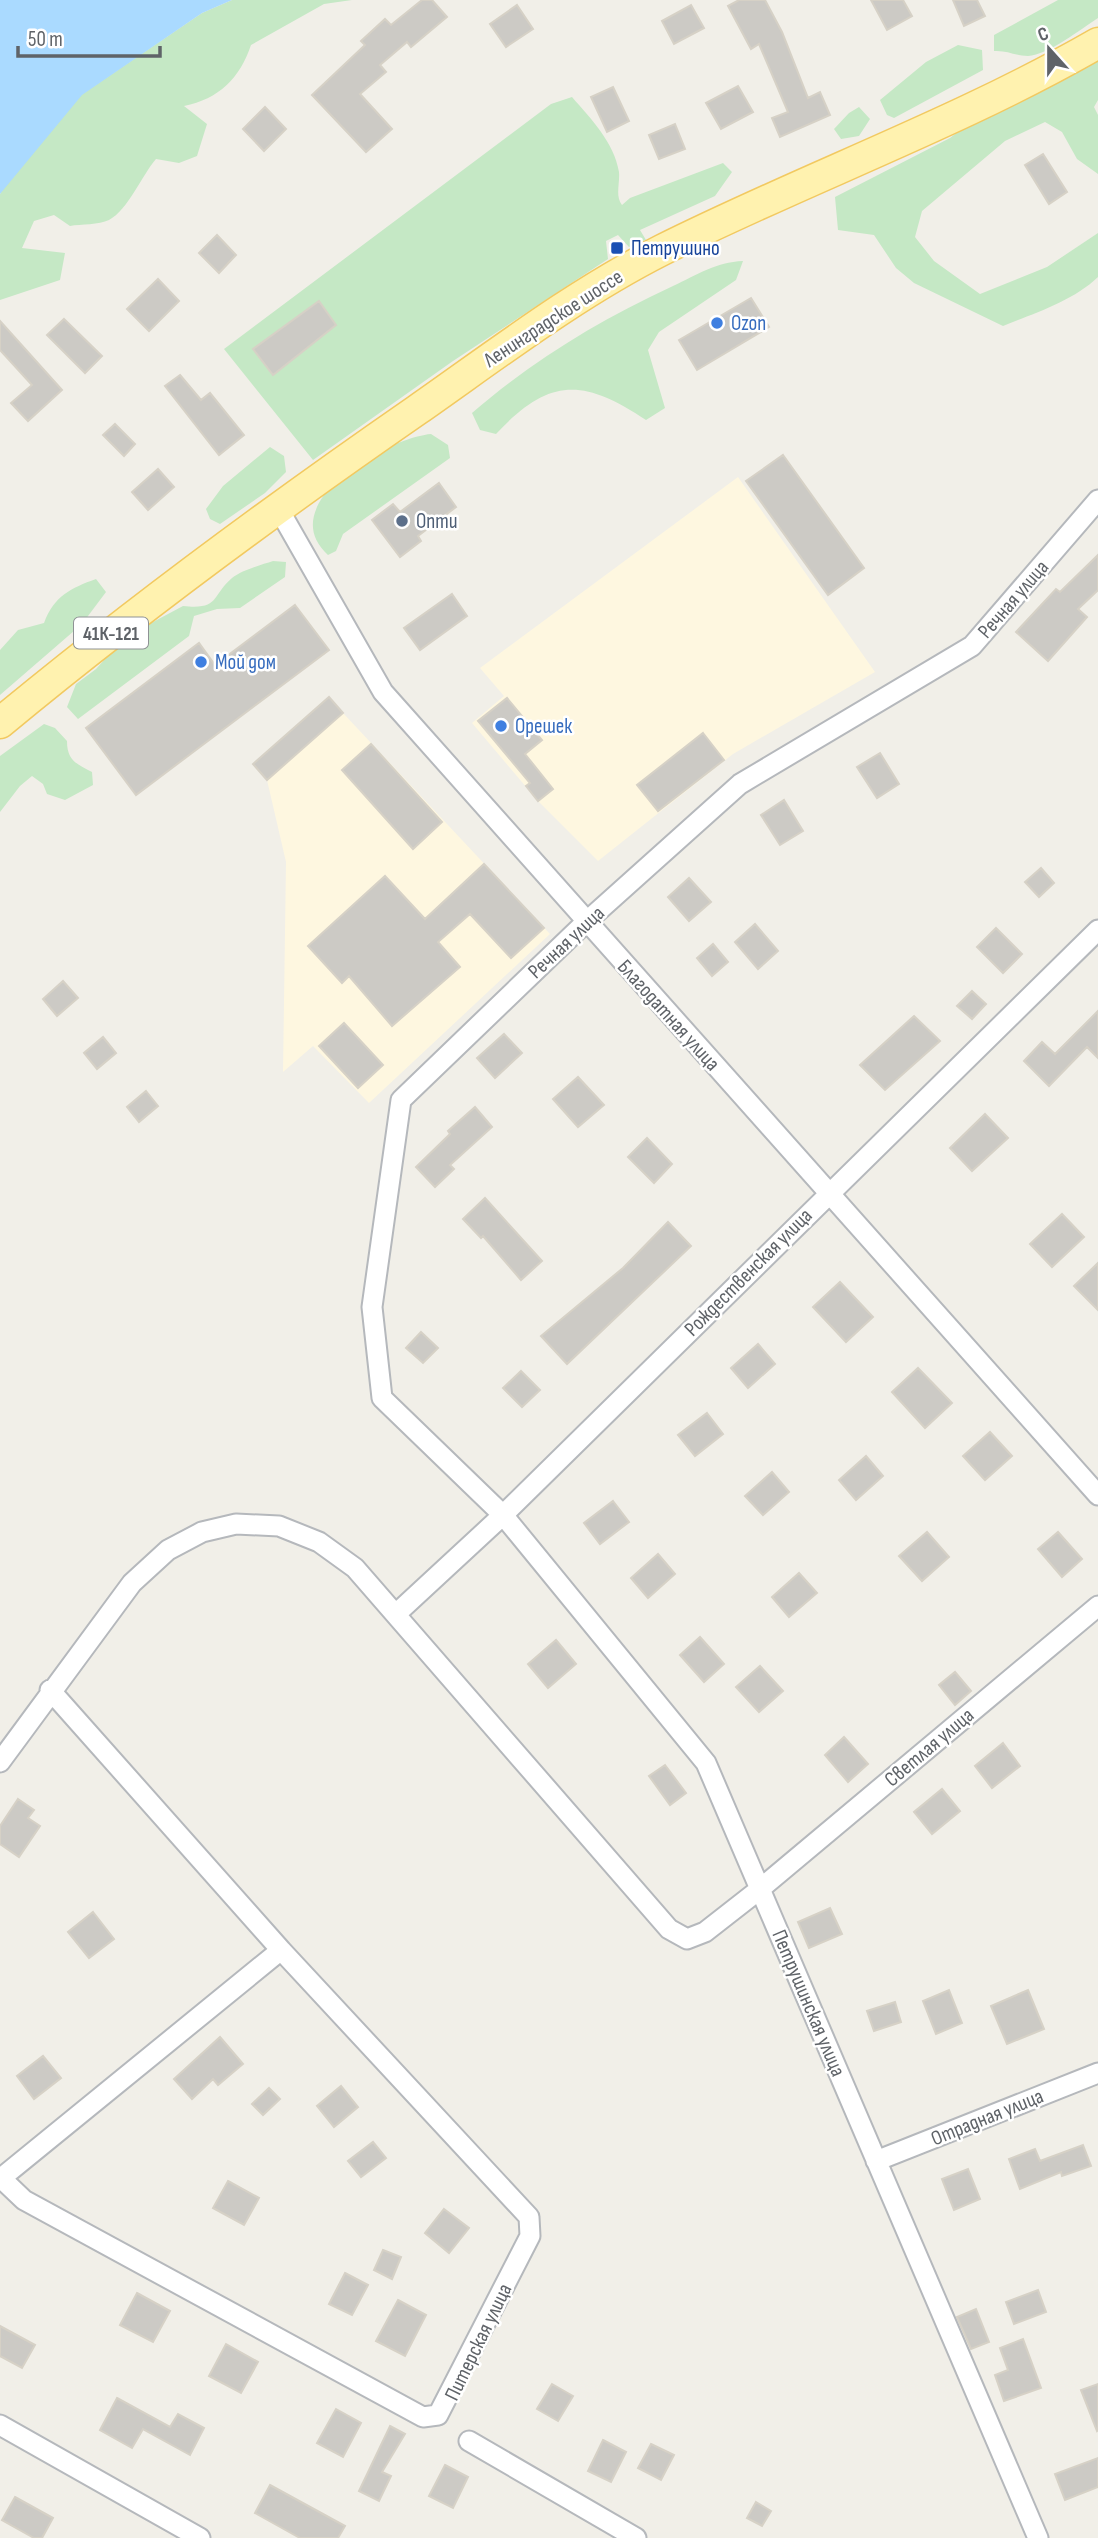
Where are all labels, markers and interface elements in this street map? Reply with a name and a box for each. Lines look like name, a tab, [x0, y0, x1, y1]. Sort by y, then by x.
scale bar	[18, 14, 159, 58]
north arrow	[1014, 14, 1084, 84]
text: С	[1035, 22, 1052, 47]
text: 50 m	[28, 27, 63, 52]
place label: Петрушино	[631, 236, 720, 261]
marker: Петрушино	[609, 240, 625, 256]
street label: Ленинградское шоссе	[478, 264, 628, 373]
place label: Ozon	[731, 311, 766, 336]
marker: Ozon	[709, 315, 725, 331]
place label: Опти	[416, 509, 458, 534]
marker: Опти	[394, 513, 410, 529]
street label: Речная улица	[973, 555, 1054, 643]
road number: 41К-121	[74, 618, 148, 648]
place label: Мой дом	[215, 650, 276, 675]
marker: Мой дом	[193, 654, 209, 670]
place label: Орешек	[515, 714, 572, 739]
marker: Орешек	[493, 718, 509, 734]
street label: Речная улица	[523, 901, 610, 984]
street label: Благодатная улица	[612, 955, 725, 1076]
street label: Рождественская улица	[679, 1203, 817, 1341]
street label: Светлая улица	[879, 1703, 979, 1792]
street label: Петрушинская улица	[766, 1926, 851, 2080]
street label: Отрадная улица	[927, 2084, 1047, 2151]
street label: Питерская улица	[439, 2280, 518, 2405]

